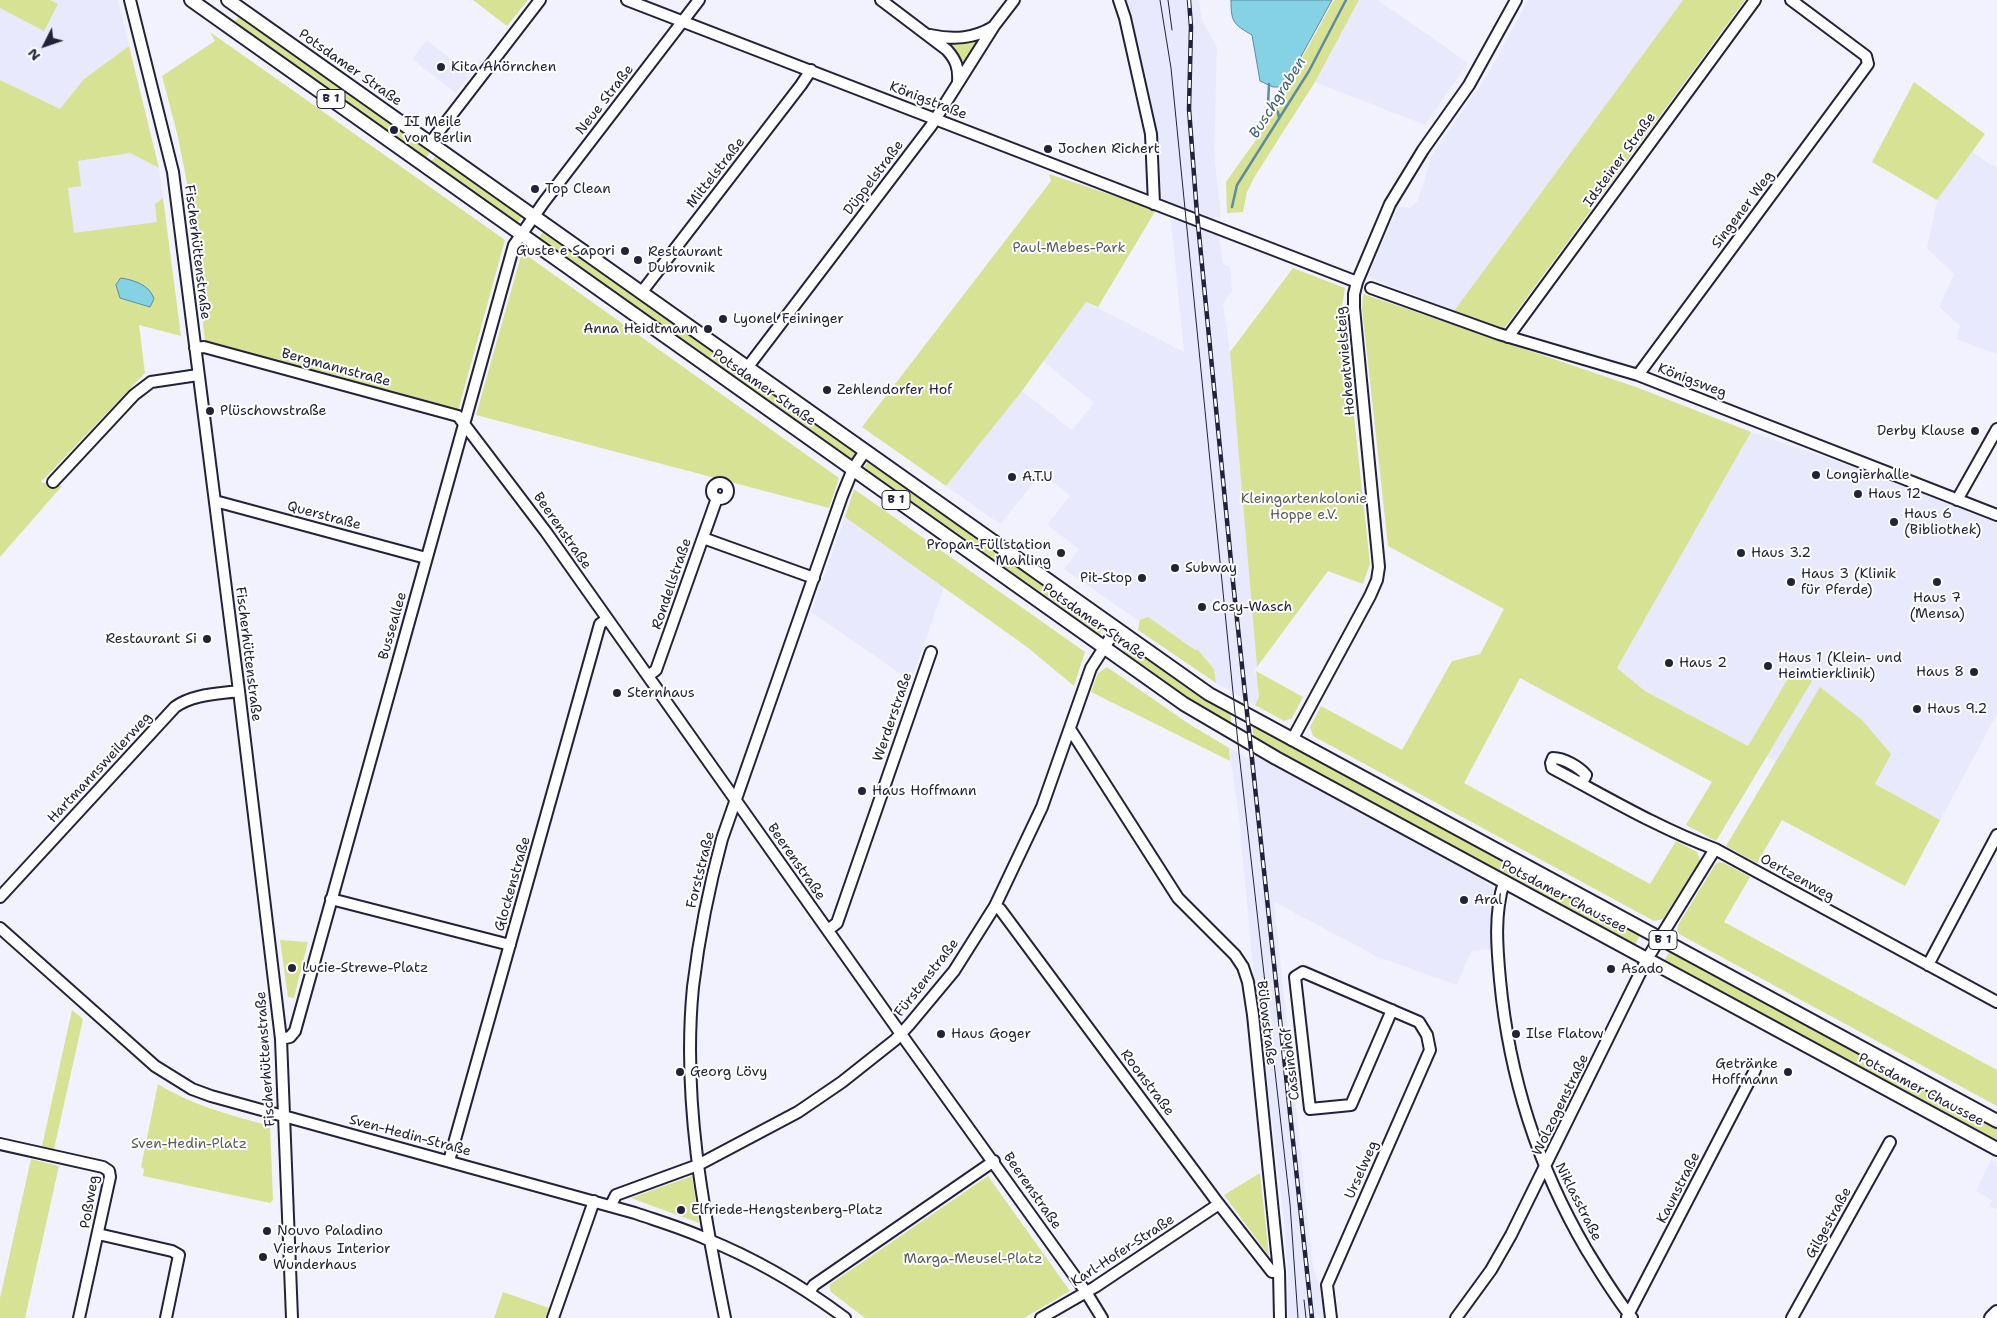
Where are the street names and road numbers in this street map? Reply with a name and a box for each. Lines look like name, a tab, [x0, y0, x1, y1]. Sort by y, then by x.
street label: Potsdamer Straße	[295, 26, 405, 110]
street label: Neue Straße	[572, 62, 638, 138]
street label: Königstraße	[887, 79, 969, 123]
road number: B 1	[317, 90, 345, 108]
street label: Idsteiner Straße	[1580, 110, 1660, 210]
street label: Mittelstraße	[683, 134, 749, 212]
street label: Düppelstraße	[840, 137, 908, 219]
street label: Singener Weg	[1708, 168, 1778, 252]
street label: Fischerhüttenstraße	[180, 184, 214, 320]
street label: Hohentwielsteig	[1333, 306, 1359, 416]
street label: Bergmannstraße	[280, 345, 392, 391]
street label: Potsdamer Straße	[709, 346, 819, 430]
street label: Königsweg	[1655, 360, 1729, 402]
street label: Beerenstraße	[529, 489, 595, 573]
road number: B 1	[882, 490, 910, 510]
street label: Querstraße	[285, 498, 363, 534]
street label: Rondellstraße	[649, 536, 695, 632]
street label: Potsdamer Straße	[1039, 580, 1149, 664]
street label: Fischerhüttenstraße	[231, 586, 265, 722]
street label: Busseallee	[375, 590, 411, 662]
street label: Werderstraße	[870, 670, 916, 764]
street label: Hartmannsweilerweg	[44, 709, 156, 827]
street label: Beerenstraße	[763, 820, 829, 904]
street label: Forststraße	[683, 830, 719, 910]
street label: Glockenstraße	[491, 835, 535, 933]
street label: Oertzenweg	[1757, 851, 1837, 905]
street label: Potsdamer Chaussee	[1498, 857, 1630, 937]
road number: B 1	[1649, 930, 1677, 950]
street label: Fürstenstraße	[891, 936, 963, 1020]
street label: Bülowstraße	[1252, 980, 1280, 1066]
street label: Fischerhüttenstraße	[253, 991, 279, 1127]
street label: Cassinohof	[1278, 1027, 1304, 1101]
street label: Roonstraße	[1117, 1046, 1177, 1120]
street label: Potsdamer Chaussee	[1855, 1050, 1987, 1130]
street label: Wolzogenstraße	[1529, 1051, 1593, 1159]
street label: Sven-Hedin-Straße	[347, 1112, 473, 1160]
street label: Urselweg	[1342, 1138, 1382, 1202]
street label: Beerenstraße	[999, 1149, 1065, 1233]
street label: Kaunstraße	[1654, 1150, 1704, 1226]
street label: Niklasstraße	[1551, 1160, 1605, 1244]
street label: Poßweg	[77, 1174, 103, 1230]
street label: Gilgestraße	[1803, 1184, 1855, 1262]
street label: Karl-Hofer-Straße	[1068, 1211, 1178, 1291]

